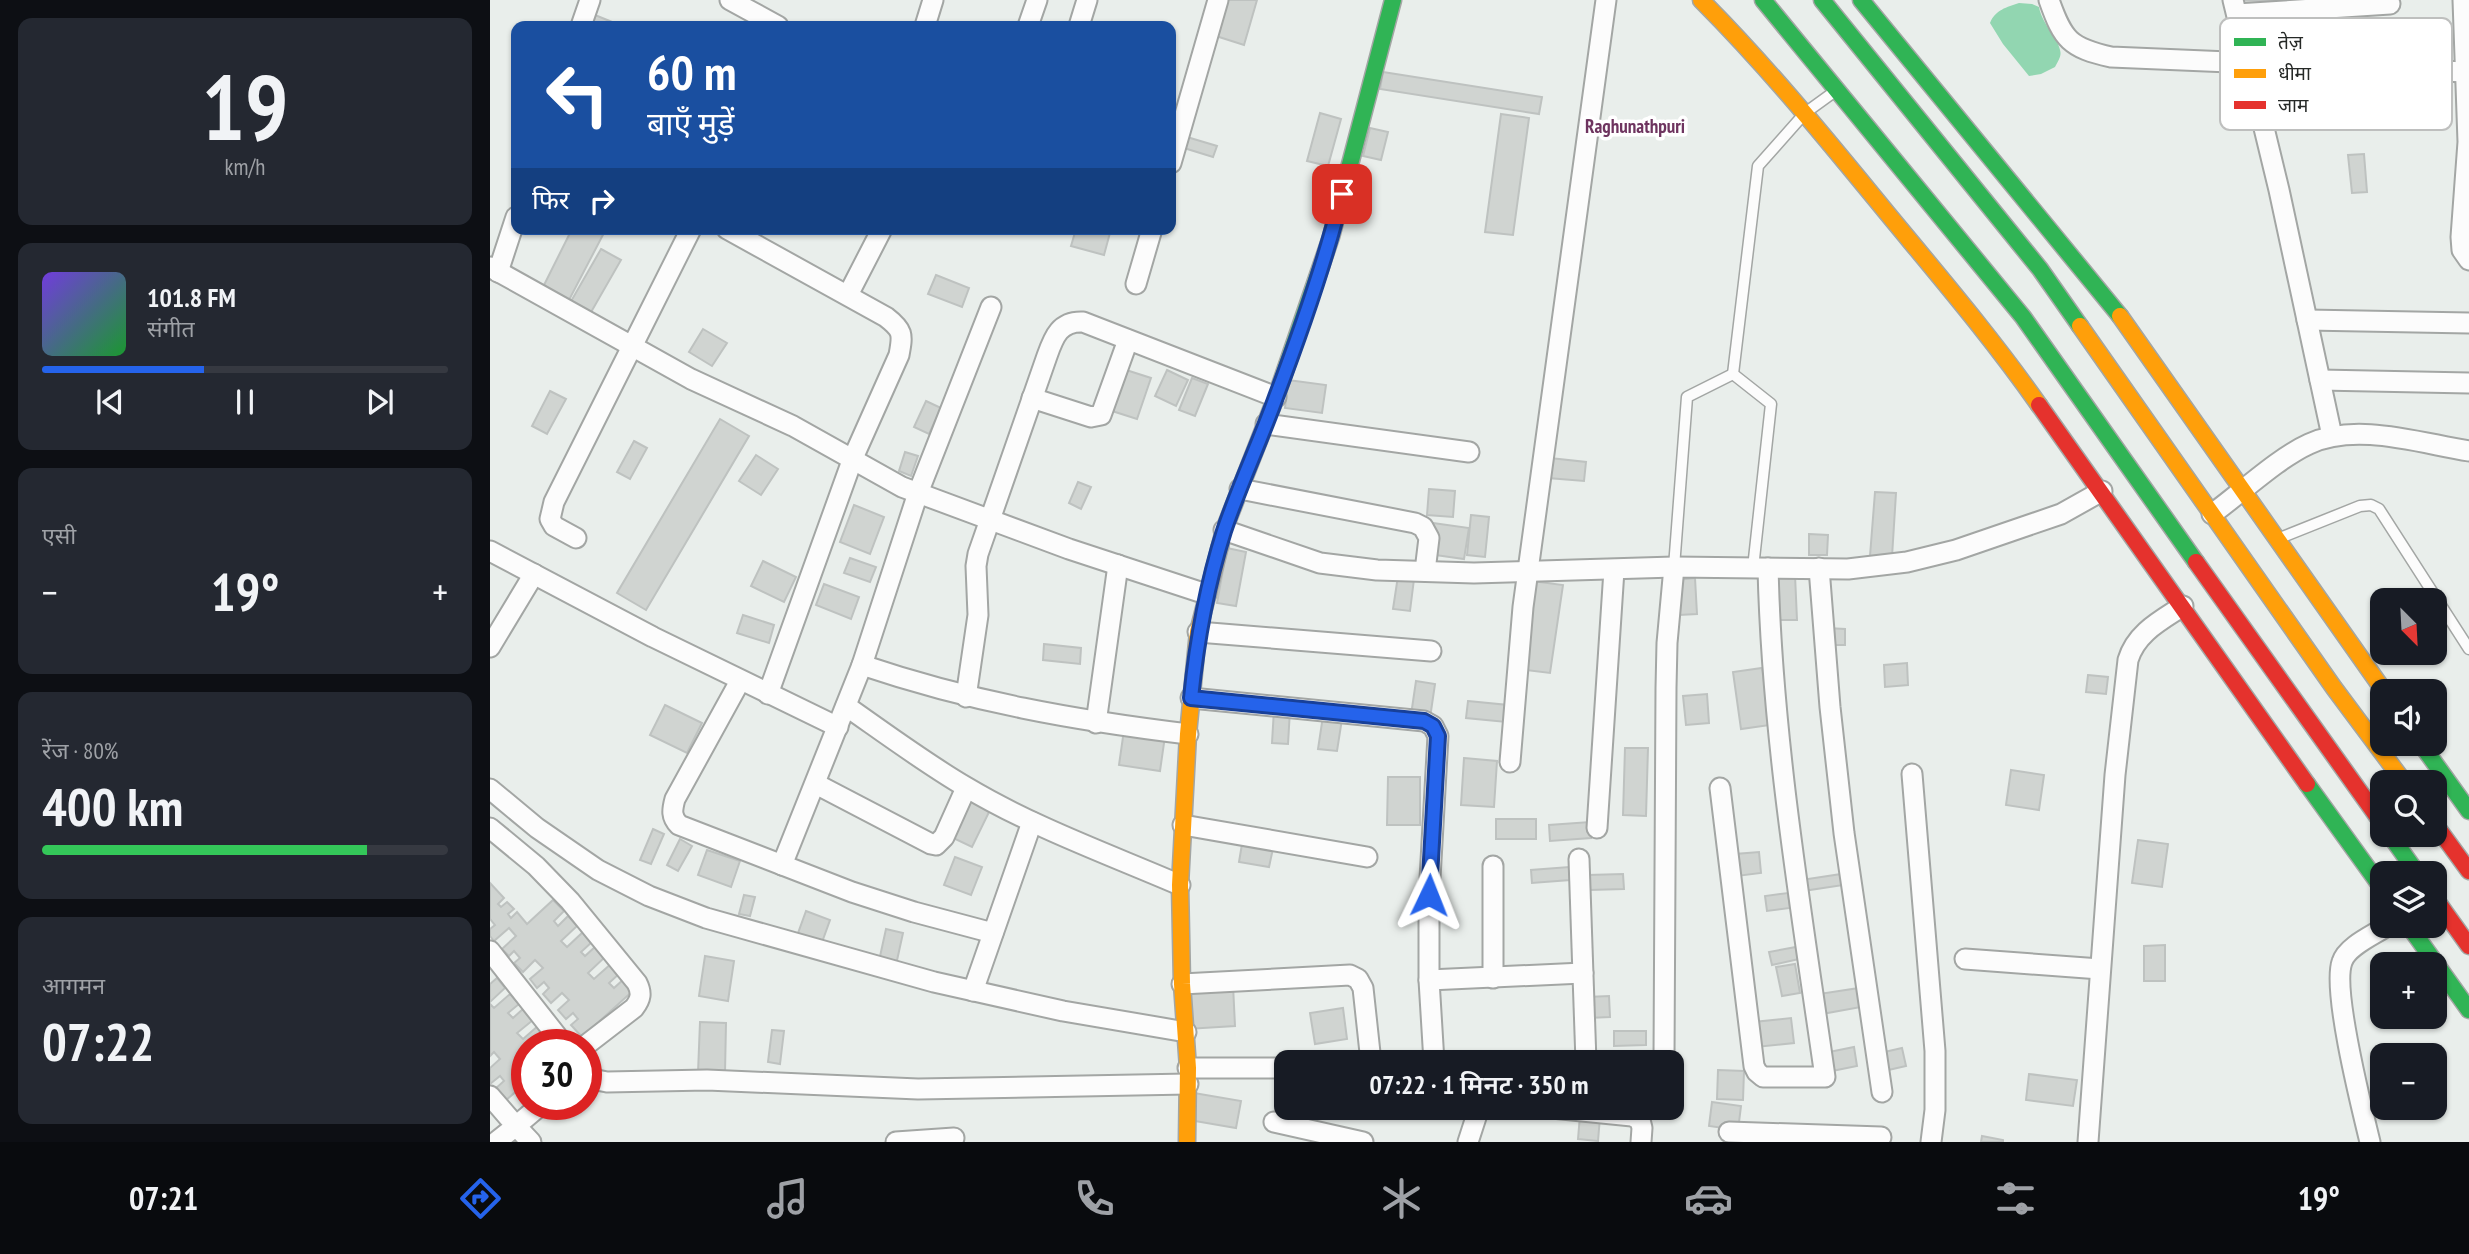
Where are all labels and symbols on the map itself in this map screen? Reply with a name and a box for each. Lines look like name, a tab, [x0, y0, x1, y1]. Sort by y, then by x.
legend	[2220, 18, 2452, 130]
text: तेज़	[2278, 30, 2304, 54]
text: धीमा	[2278, 61, 2312, 85]
text: जाम	[2278, 93, 2309, 117]
district label: Raghunathpuri	[1585, 114, 1685, 138]
pin	[1312, 164, 1372, 224]
north arrow	[2370, 588, 2446, 665]
position arrow	[1392, 858, 1466, 932]
speed limit sign: 30	[511, 1029, 602, 1120]

